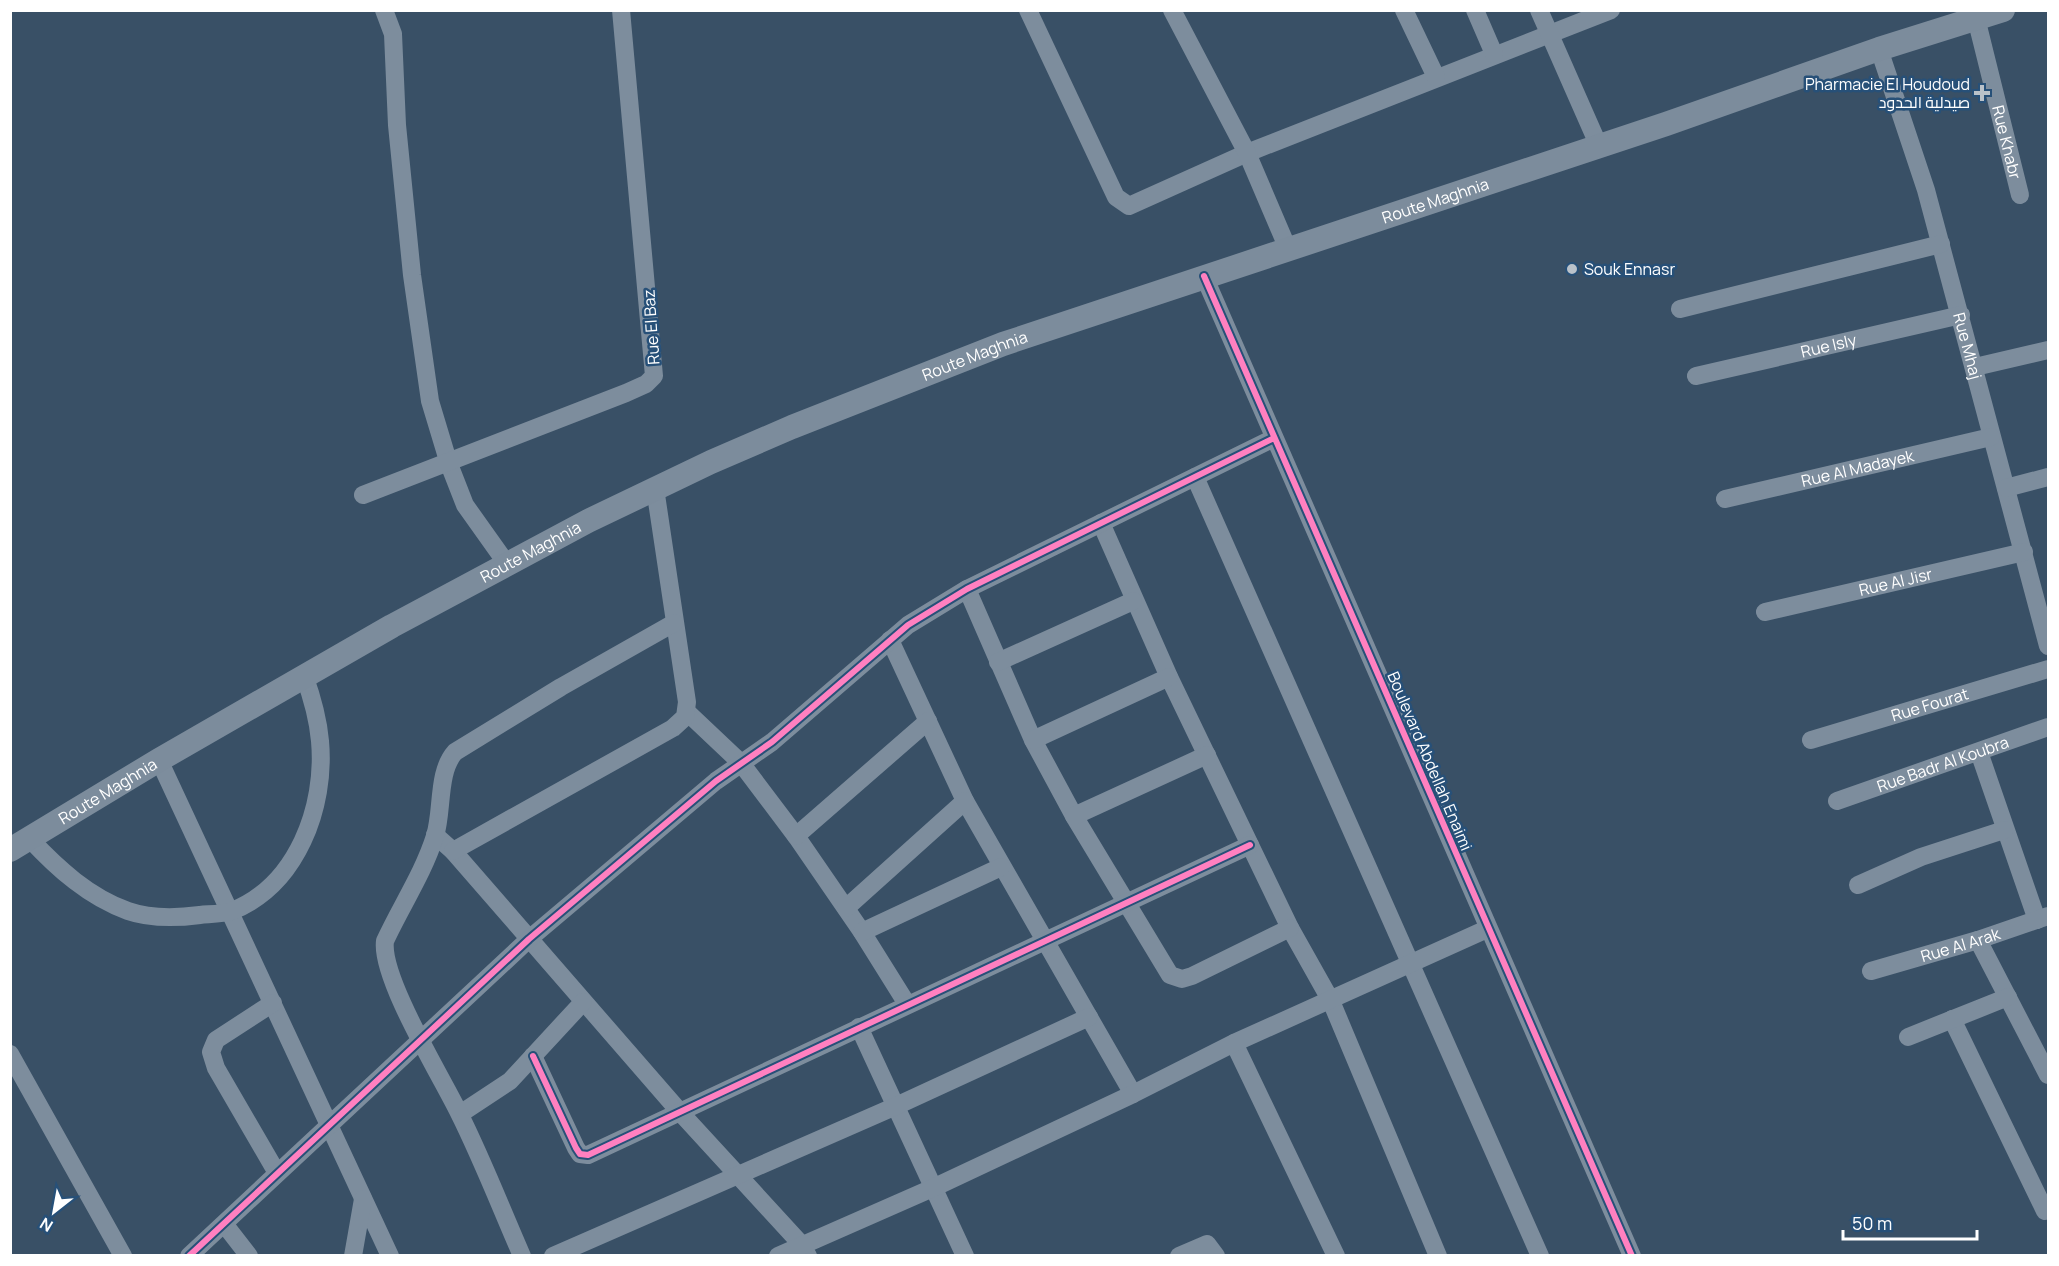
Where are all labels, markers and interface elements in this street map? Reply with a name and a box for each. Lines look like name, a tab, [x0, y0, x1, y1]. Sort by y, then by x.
place label: Pharmacie El Houdoud صيدلية الحدود	[1805, 73, 1970, 113]
marker: Pharmacie El Houdoud صيدلية الحدود	[1975, 86, 1989, 100]
street label: Rue Khabr	[1987, 103, 2027, 182]
street label: Route Maghnia	[1379, 173, 1491, 229]
place label: Souk Ennasr	[1584, 258, 1675, 280]
marker: Souk Ennasr	[1565, 262, 1579, 276]
street label: Rue El Baz	[637, 289, 665, 365]
street label: Rue Mhaj	[1948, 310, 1987, 382]
street label: Route Maghnia	[919, 326, 1030, 386]
street label: Rue Isly	[1799, 328, 1859, 363]
street label: Rue Al Madayek	[1799, 444, 1917, 492]
street label: Route Maghnia	[476, 516, 585, 588]
street label: Rue Al Jisr	[1857, 563, 1935, 601]
street label: Boulevard Abdellah Enaimi	[1382, 668, 1478, 854]
street label: Rue Fourat	[1888, 682, 1971, 726]
street label: Rue Badr Al Koubra	[1874, 731, 2011, 797]
street label: Route Maghnia	[54, 753, 161, 829]
street label: Rue Al Arak	[1918, 922, 2004, 967]
north arrow	[24, 1182, 84, 1242]
scale bar	[1843, 1203, 1976, 1241]
text: 50 m	[1852, 1211, 1892, 1235]
text: N	[36, 1212, 57, 1237]

